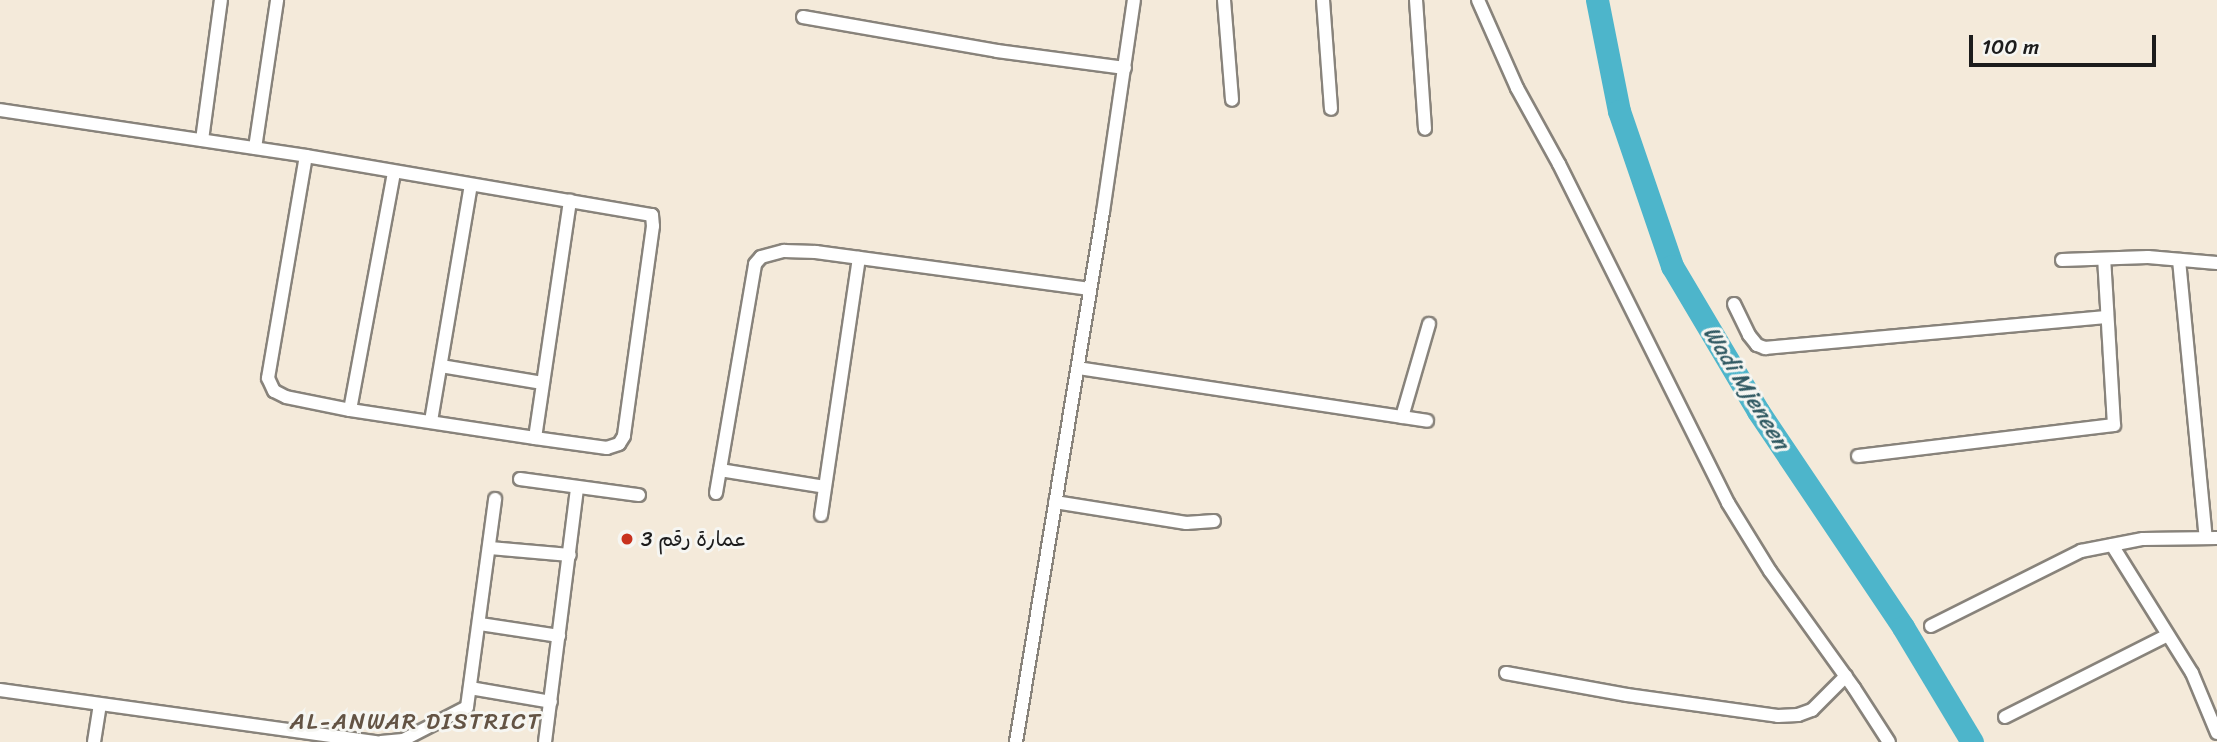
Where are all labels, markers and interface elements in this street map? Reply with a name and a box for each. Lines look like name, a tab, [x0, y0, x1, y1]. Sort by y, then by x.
scale bar	[1972, 21, 2159, 65]
text: 100 m	[1982, 28, 2039, 66]
water label: Wadi Mjeneen	[1697, 321, 1795, 455]
place label: عمارة رقم 3	[641, 526, 747, 552]
marker: عمارة رقم 3	[619, 531, 635, 547]
district label: AL-ANWAR DISTRICT	[293, 708, 539, 736]

